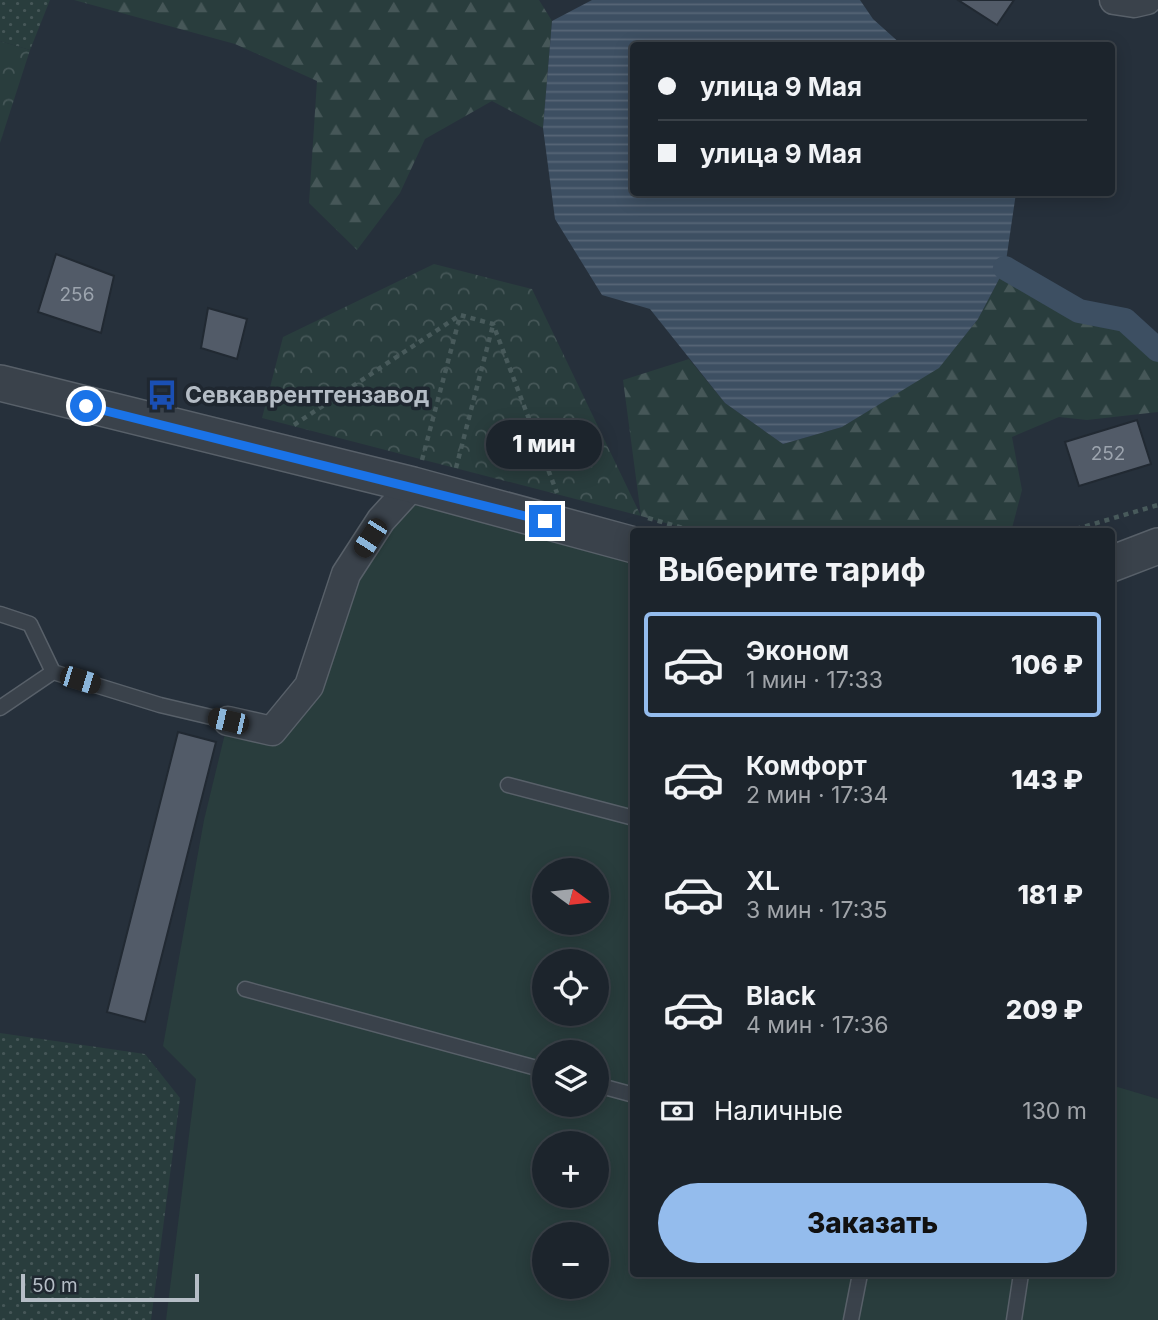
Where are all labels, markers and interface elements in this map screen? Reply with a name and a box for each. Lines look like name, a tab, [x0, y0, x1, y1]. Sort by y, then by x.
text: улица 9 Мая	[700, 71, 862, 102]
text: улица 9 Мая	[700, 138, 862, 169]
house number: 256	[60, 283, 94, 306]
bus stop icon: Севкаврентгензавод	[145, 378, 179, 412]
place label: Севкаврентгензавод	[185, 381, 429, 409]
route start	[70, 390, 102, 422]
callout: 1 мин	[487, 420, 603, 468]
text: 1 мин	[512, 430, 576, 458]
house number: 252	[1091, 442, 1125, 465]
route end	[529, 505, 561, 537]
car	[350, 515, 391, 561]
text: Выберите тариф	[658, 550, 926, 589]
icon: car	[662, 633, 725, 696]
text: Эконом	[746, 635, 849, 666]
text: 106 ₽	[1011, 649, 1083, 680]
car	[57, 664, 104, 696]
text: 1 мин · 17:33	[746, 666, 883, 694]
car	[206, 706, 251, 736]
icon: car	[662, 748, 725, 811]
text: Комфорт	[746, 750, 867, 781]
text: 143 ₽	[1011, 764, 1083, 795]
text: 2 мин · 17:34	[746, 781, 888, 809]
north arrow	[532, 858, 609, 934]
map controls	[532, 858, 609, 1299]
icon: car	[662, 863, 725, 926]
text: XL	[746, 865, 780, 896]
text: 181 ₽	[1017, 879, 1083, 910]
text: 3 мин · 17:35	[746, 896, 888, 924]
button: locate	[532, 949, 609, 1026]
icon: car	[662, 978, 725, 1041]
text: Black	[746, 980, 816, 1011]
text: 209 ₽	[1006, 994, 1083, 1025]
text: 4 мин · 17:36	[746, 1011, 889, 1039]
button: layers	[532, 1040, 609, 1117]
icon: cash	[658, 1092, 696, 1130]
text: Наличные	[714, 1095, 843, 1126]
text: 130 m	[1022, 1097, 1087, 1125]
button: +	[532, 1131, 609, 1208]
button: Заказать	[658, 1183, 1087, 1263]
button: −	[532, 1222, 609, 1299]
scale bar	[21, 1271, 200, 1303]
text: 50 m	[32, 1274, 78, 1297]

